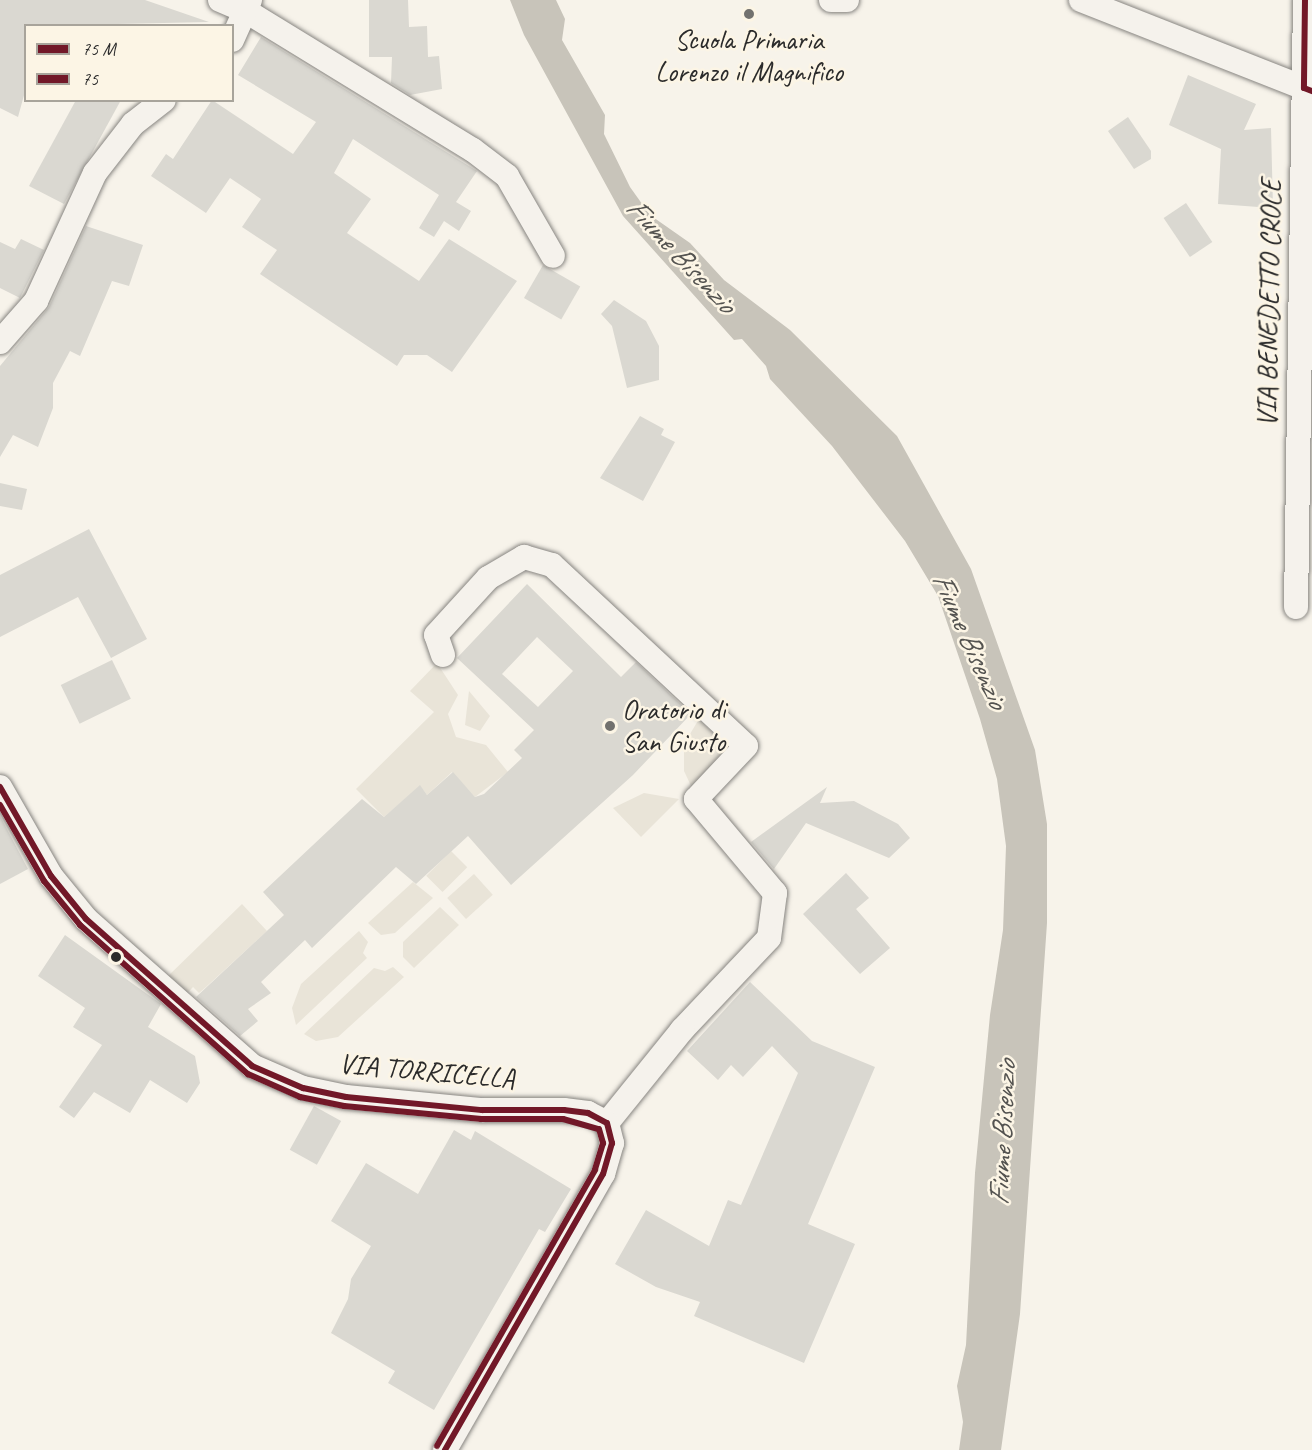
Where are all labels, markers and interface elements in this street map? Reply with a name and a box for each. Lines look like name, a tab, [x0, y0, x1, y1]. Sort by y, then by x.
marker: Scuola Primaria Lorenzo il Magnifico	[742, 7, 756, 21]
place label: Scuola Primaria Lorenzo il Magnifico	[654, 23, 844, 89]
legend	[24, 24, 234, 102]
text: 75 M	[82, 38, 116, 60]
text: 75	[82, 68, 98, 90]
street label: VIA BENEDETTO CROCE	[1250, 177, 1288, 429]
water label: Fiume Bisenzio	[618, 190, 744, 320]
water label: Fiume Bisenzio	[924, 566, 1016, 714]
place label: Oratorio di San Giusto	[622, 693, 725, 759]
marker: Oratorio di San Giusto	[603, 719, 617, 733]
unlabelled marker	[110, 951, 122, 963]
street label: VIA TORRICELLA	[338, 1047, 516, 1095]
water label: Fiume Bisenzio	[980, 1060, 1024, 1206]

